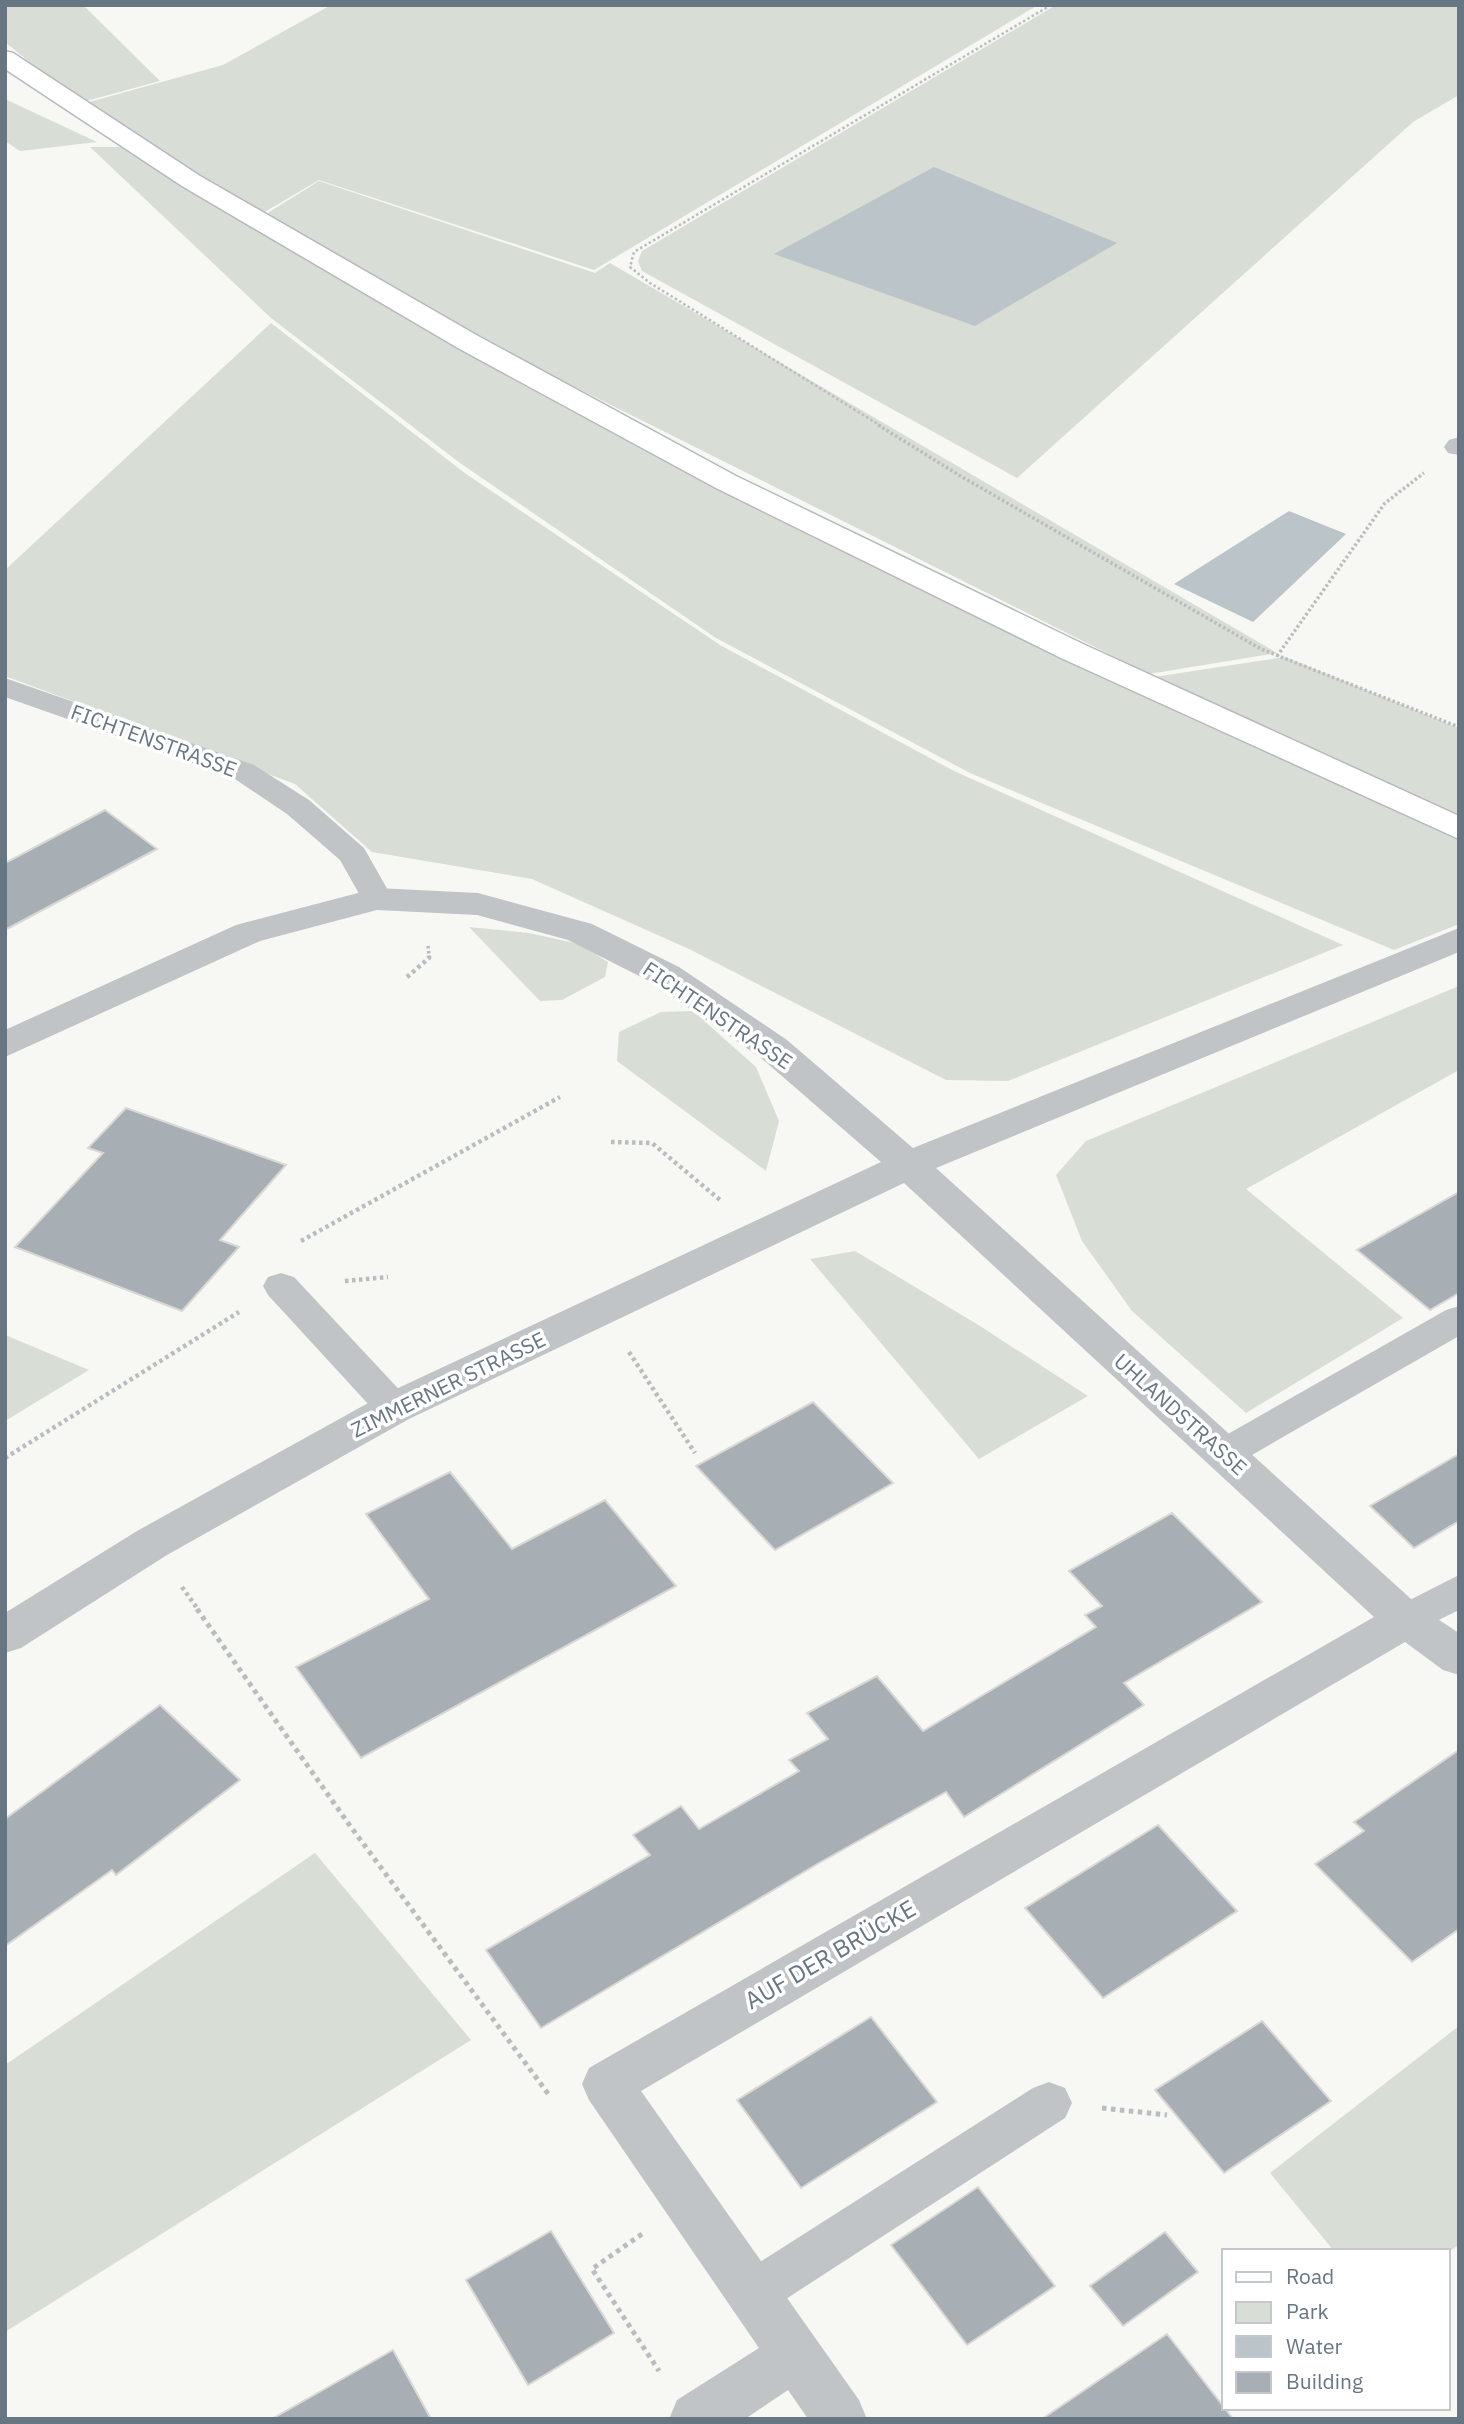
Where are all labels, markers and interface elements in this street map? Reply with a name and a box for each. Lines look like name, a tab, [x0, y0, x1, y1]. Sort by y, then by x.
street label: FICHTENSTRASSE	[67, 697, 241, 783]
street label: FICHTENSTRASSE	[638, 955, 798, 1075]
street label: ZIMMERNER STRASSE	[346, 1325, 550, 1443]
street label: UHLANDSTRASSE	[1109, 1347, 1253, 1481]
street label: AUF DER BRÜCKE	[739, 1892, 921, 2016]
legend	[1222, 2249, 1450, 2410]
text: Road	[1286, 2262, 1334, 2290]
text: Park	[1286, 2297, 1329, 2325]
text: Water	[1286, 2332, 1343, 2360]
text: Building	[1286, 2367, 1363, 2395]

